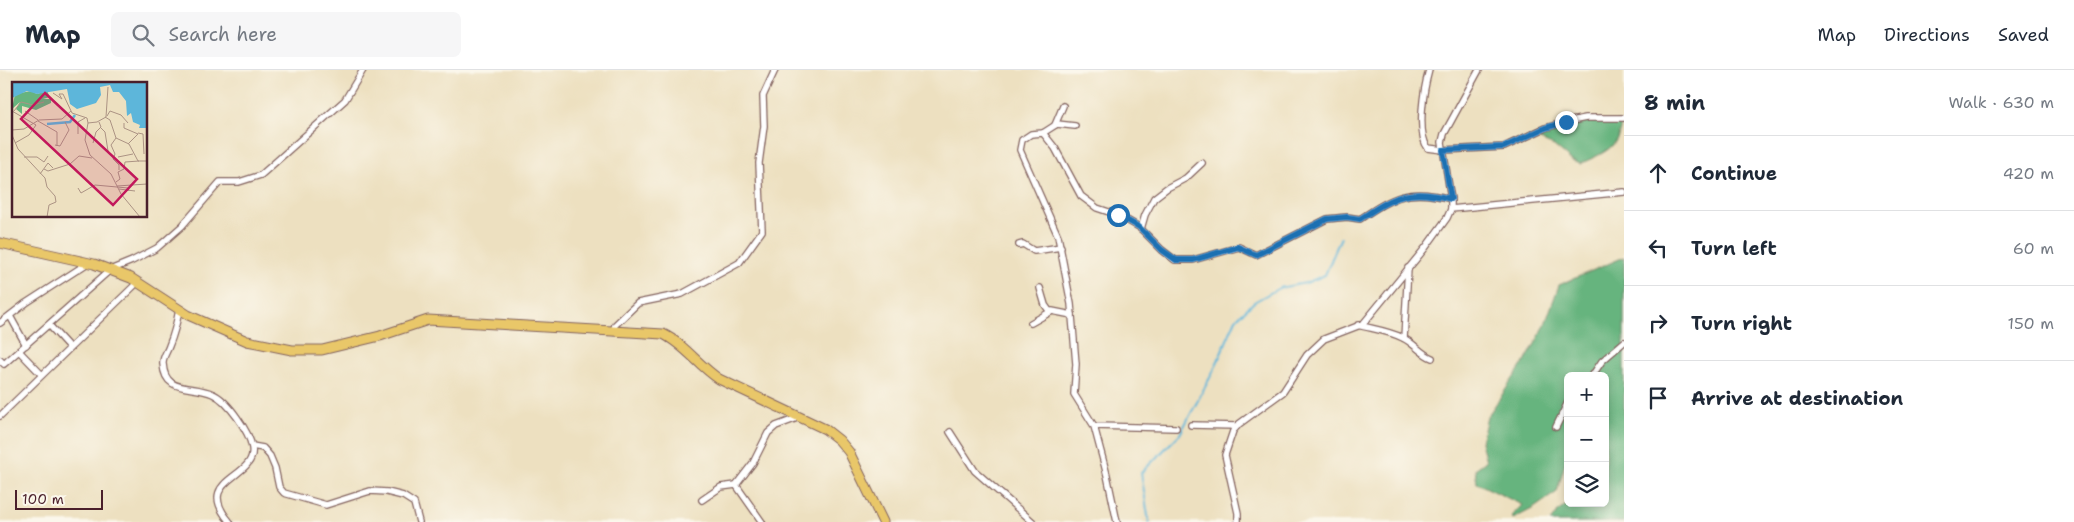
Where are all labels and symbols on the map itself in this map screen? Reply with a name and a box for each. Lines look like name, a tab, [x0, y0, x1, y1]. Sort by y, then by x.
inset map	[12, 82, 148, 218]
route end	[1555, 111, 1578, 134]
route start	[1107, 204, 1130, 227]
scale bar	[15, 487, 102, 510]

